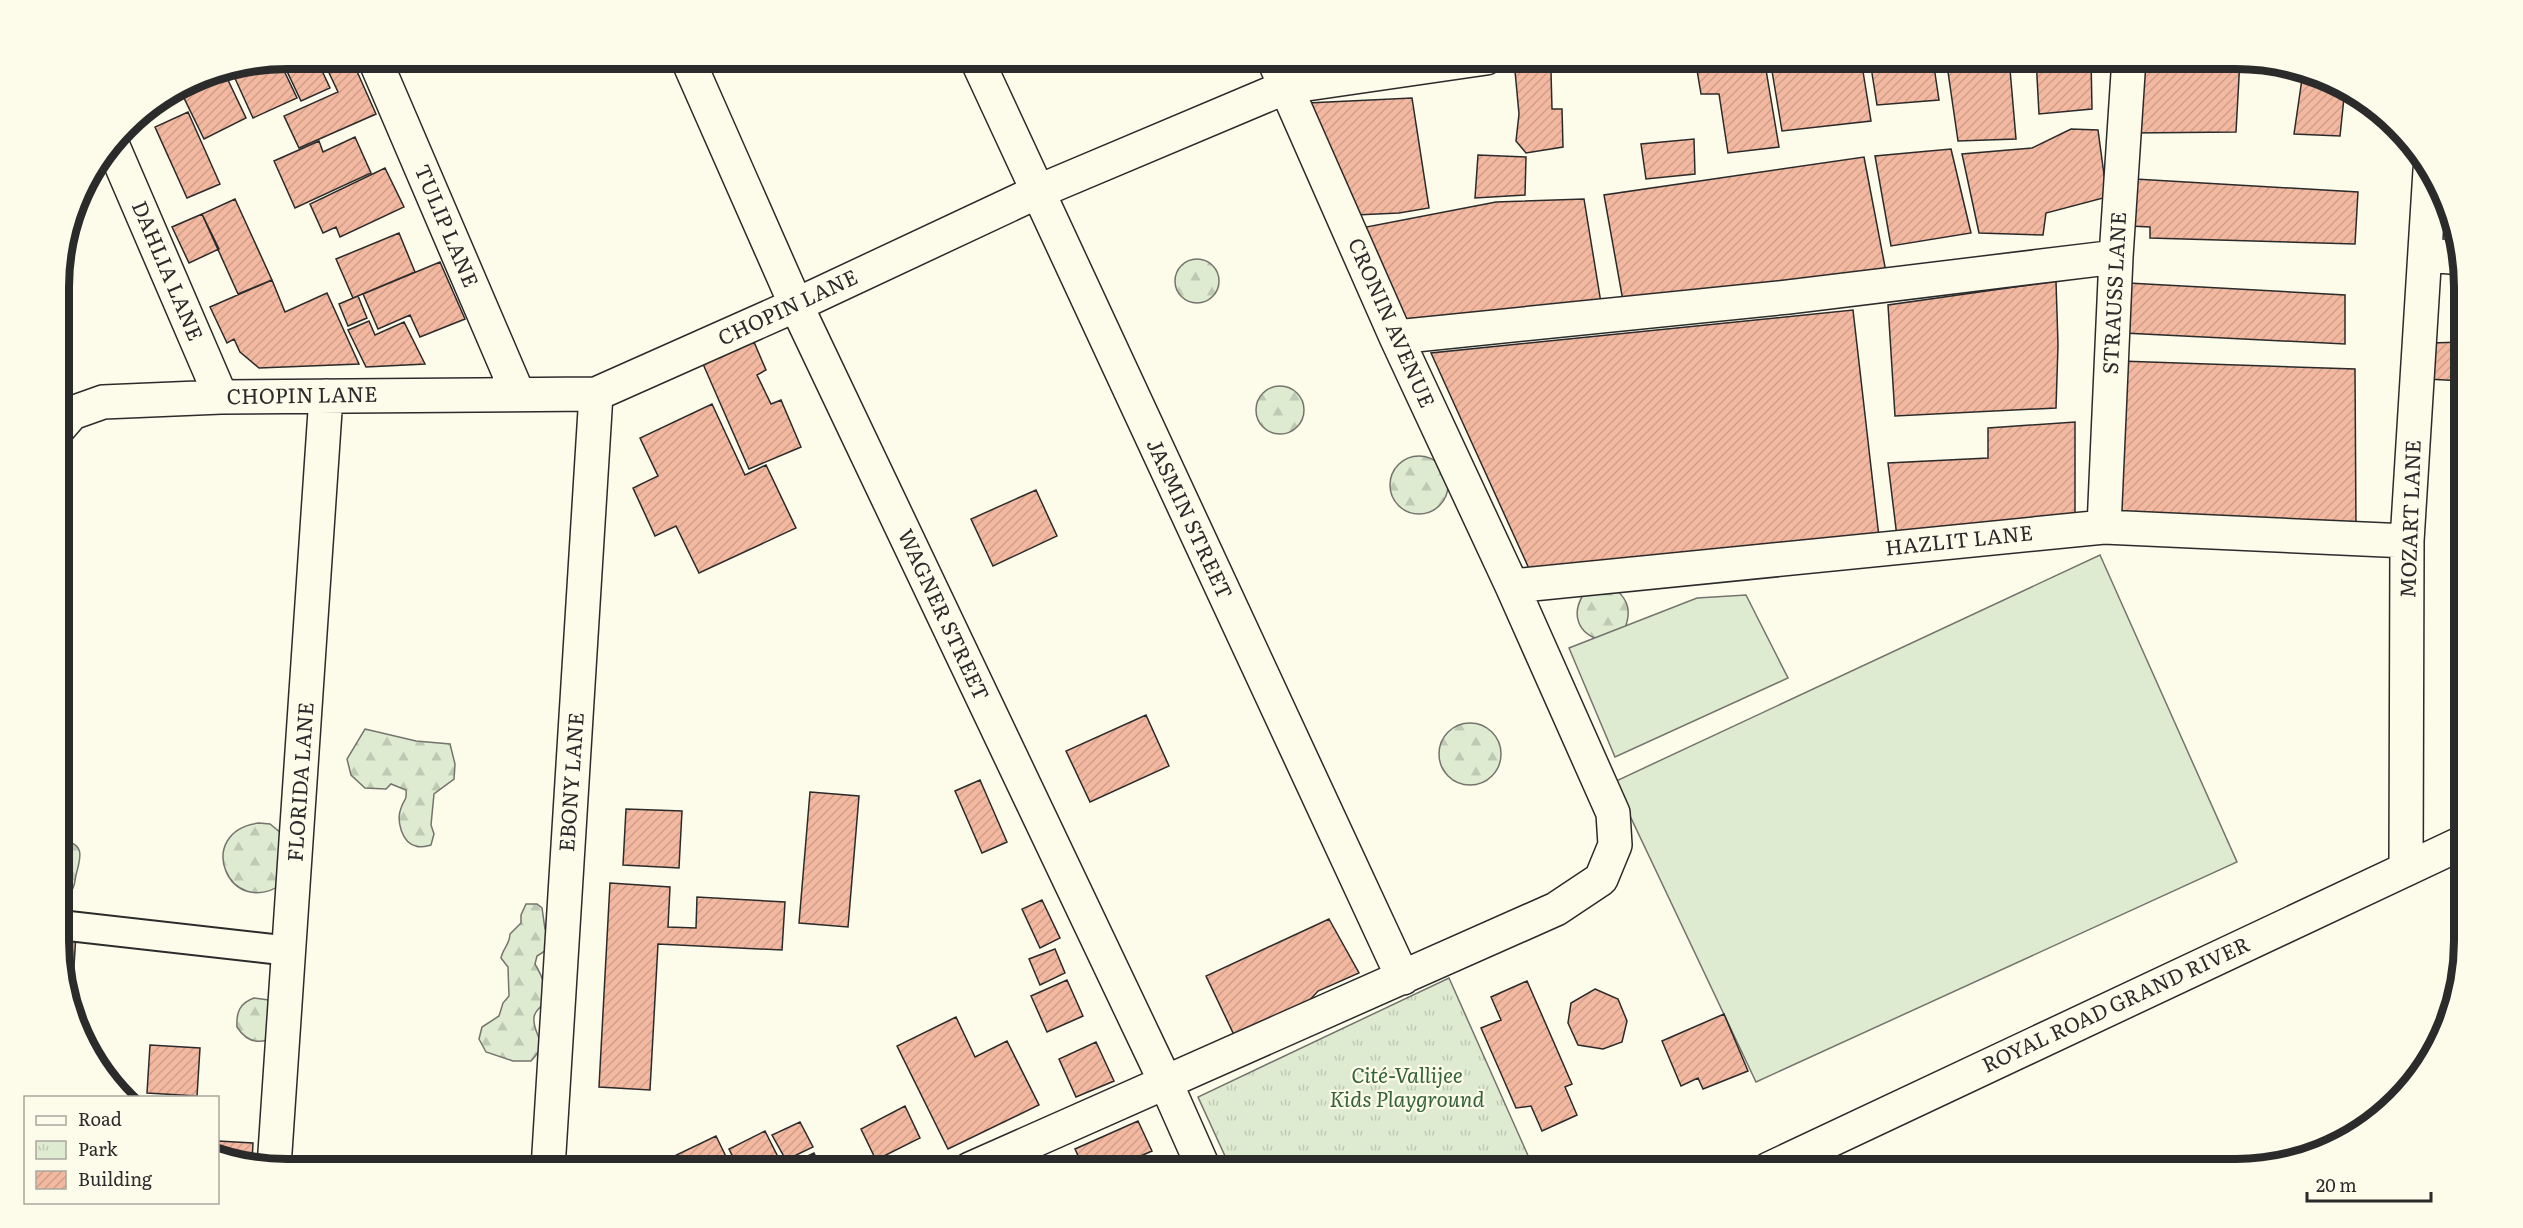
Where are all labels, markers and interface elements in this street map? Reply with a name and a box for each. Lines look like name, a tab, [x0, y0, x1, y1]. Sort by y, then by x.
street label: TULIP LANE	[408, 159, 488, 291]
street label: DAHLIA LANE	[126, 195, 213, 345]
street label: STRAUSS LANE	[2093, 211, 2132, 375]
street label: CRONIN AVENUE	[1342, 232, 1445, 412]
street label: CHOPIN LANE	[712, 260, 862, 352]
street label: CHOPIN LANE	[226, 377, 378, 410]
street label: JASMIN STREET	[1140, 433, 1242, 603]
street label: MOZART LANE	[2390, 439, 2427, 599]
street label: HAZLIT LANE	[1883, 515, 2034, 562]
street label: WAGNER STREET	[892, 523, 999, 705]
street label: FLORIDA LANE	[277, 701, 320, 863]
street label: EBONY LANE	[549, 711, 590, 853]
street label: ROYAL ROAD GRAND RIVER	[1976, 927, 2254, 1079]
park label: Cité-Vallijee Kids Playground	[1329, 1058, 1485, 1113]
legend	[24, 1096, 219, 1204]
text: Road	[78, 1105, 122, 1132]
text: Park	[78, 1135, 119, 1162]
text: Building	[78, 1165, 153, 1192]
scale bar	[2307, 1165, 2432, 1203]
text: 20 m	[2316, 1171, 2357, 1198]

